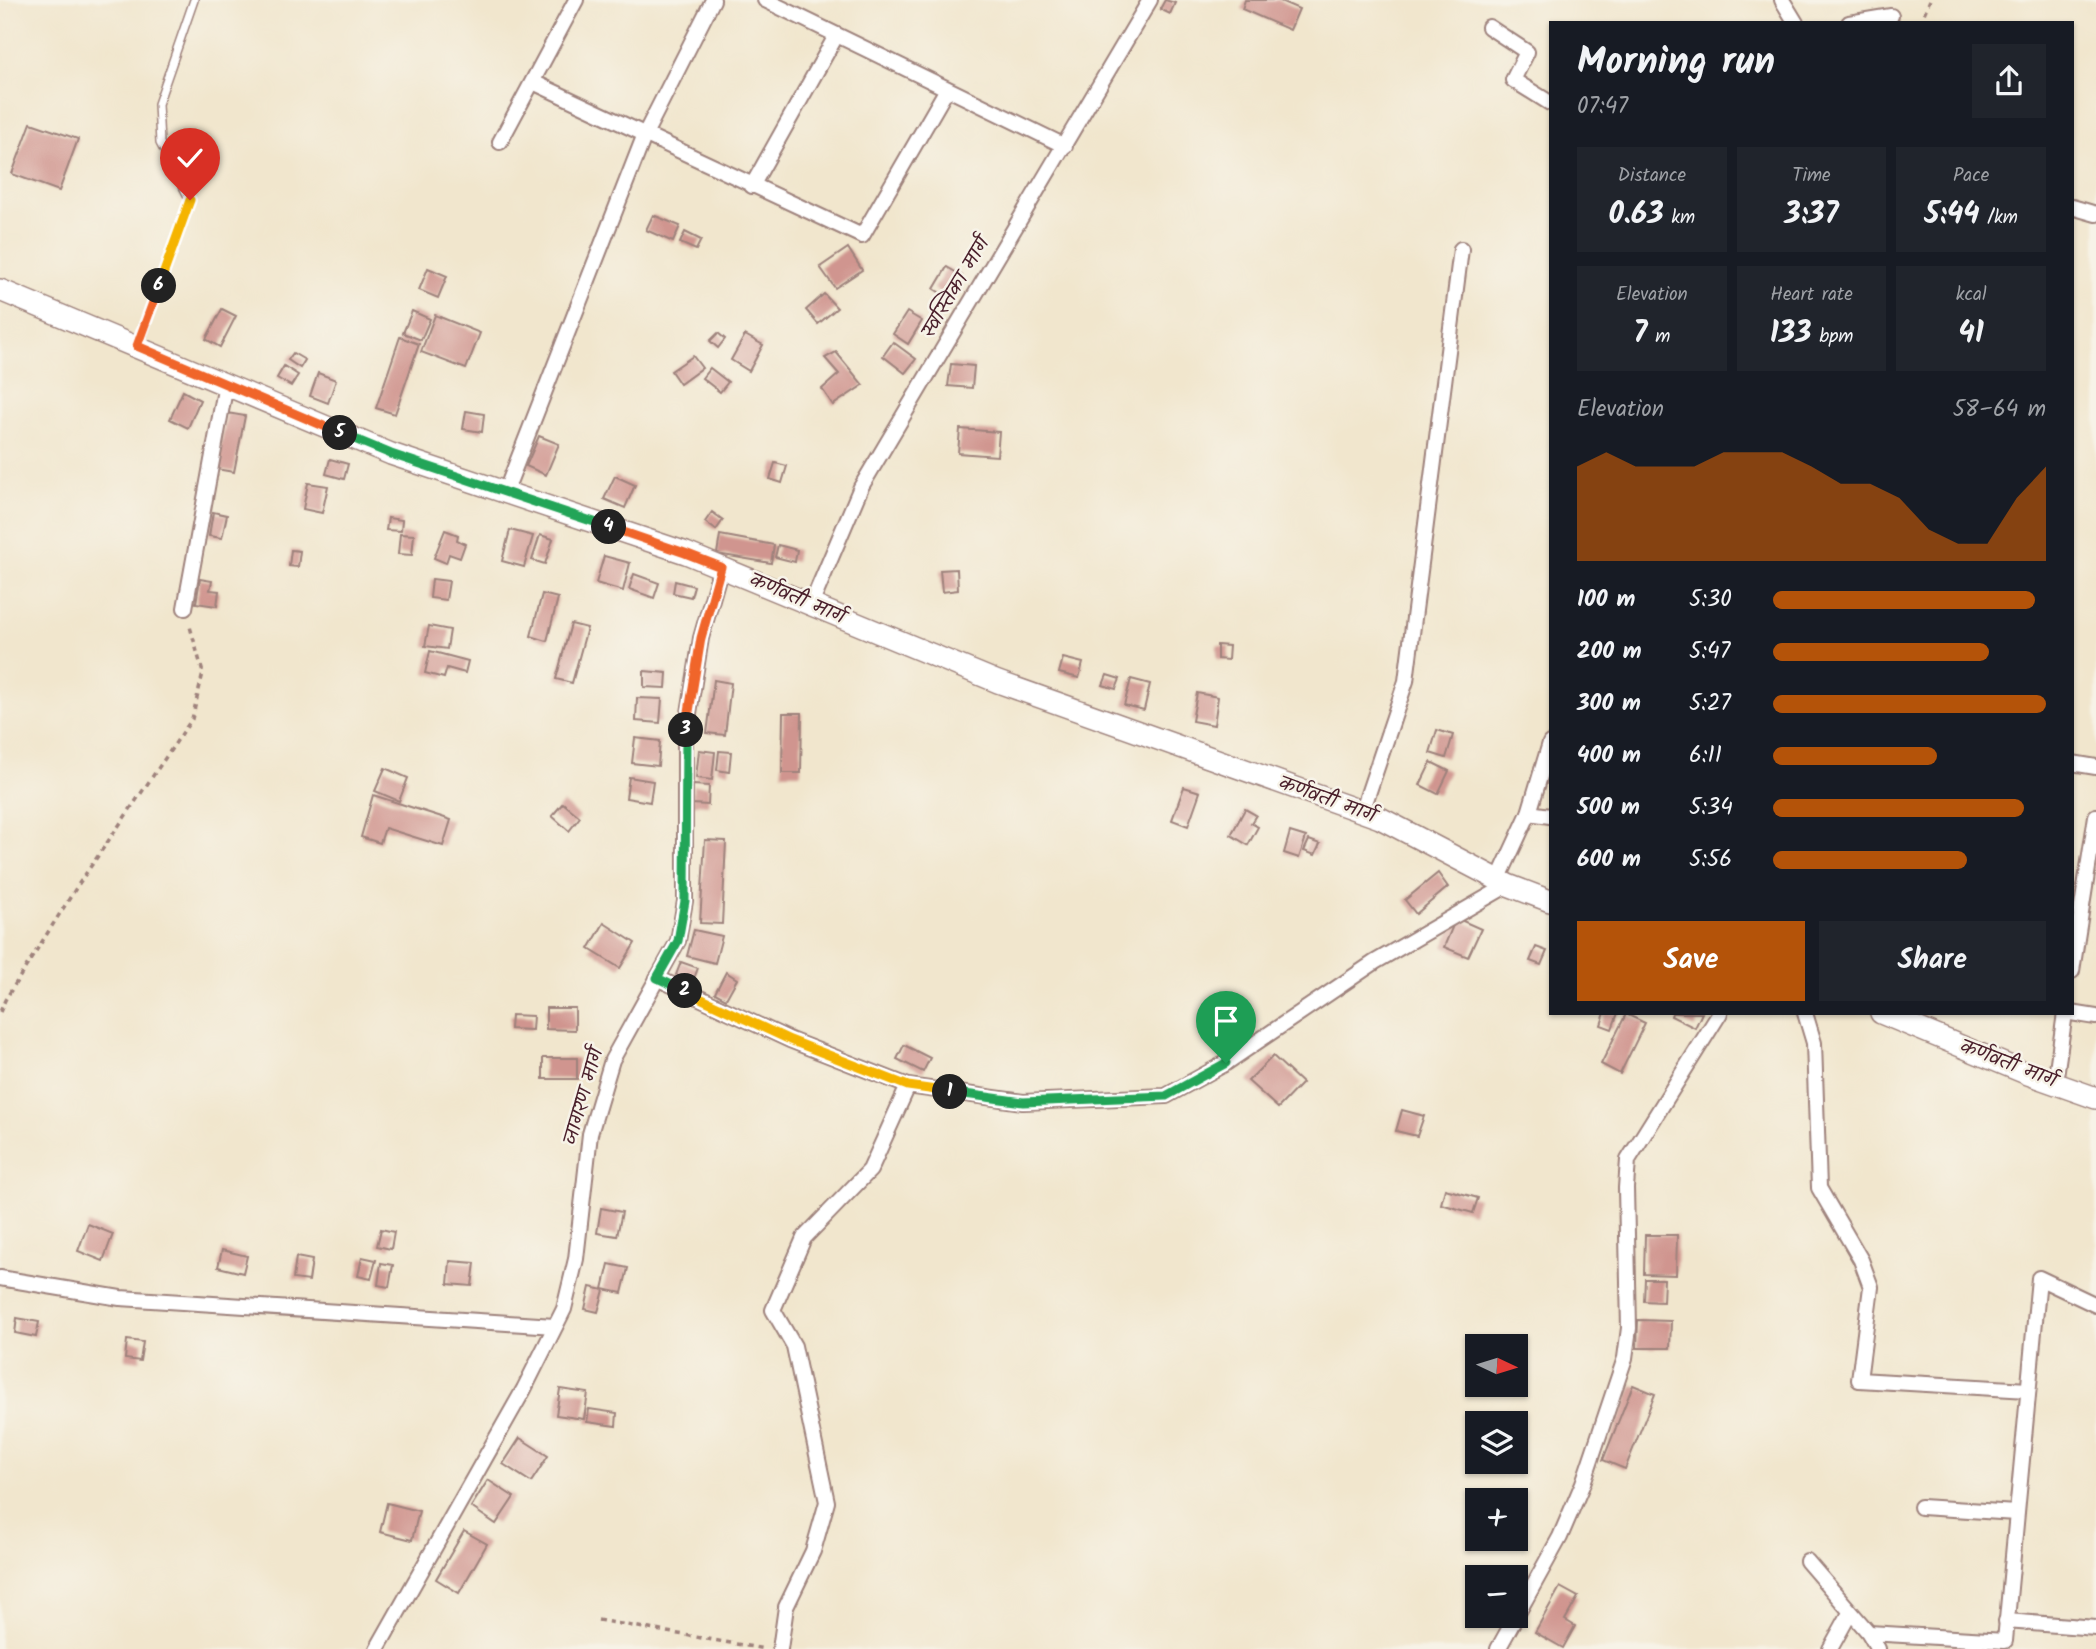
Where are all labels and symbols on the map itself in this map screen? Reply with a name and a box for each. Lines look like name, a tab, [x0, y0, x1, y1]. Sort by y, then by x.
pin	[160, 128, 220, 200]
street label: स्वस्तिका मार्ग	[913, 228, 1001, 345]
pin: 6	[142, 268, 176, 304]
pin: 5	[322, 416, 358, 450]
pin: 4	[592, 510, 626, 544]
street label: कर्णवती मार्ग	[744, 564, 854, 636]
pin: 3	[668, 712, 704, 748]
street label: कर्णवती मार्ग	[1274, 767, 1384, 834]
pin: 2	[668, 974, 702, 1009]
pin	[1196, 991, 1256, 1063]
street label: कर्णवती मार्ग	[1955, 1030, 2065, 1099]
street label: जागरण मार्ग	[554, 1041, 615, 1149]
pin: 1	[932, 1074, 968, 1110]
north arrow	[1465, 1334, 1528, 1396]

